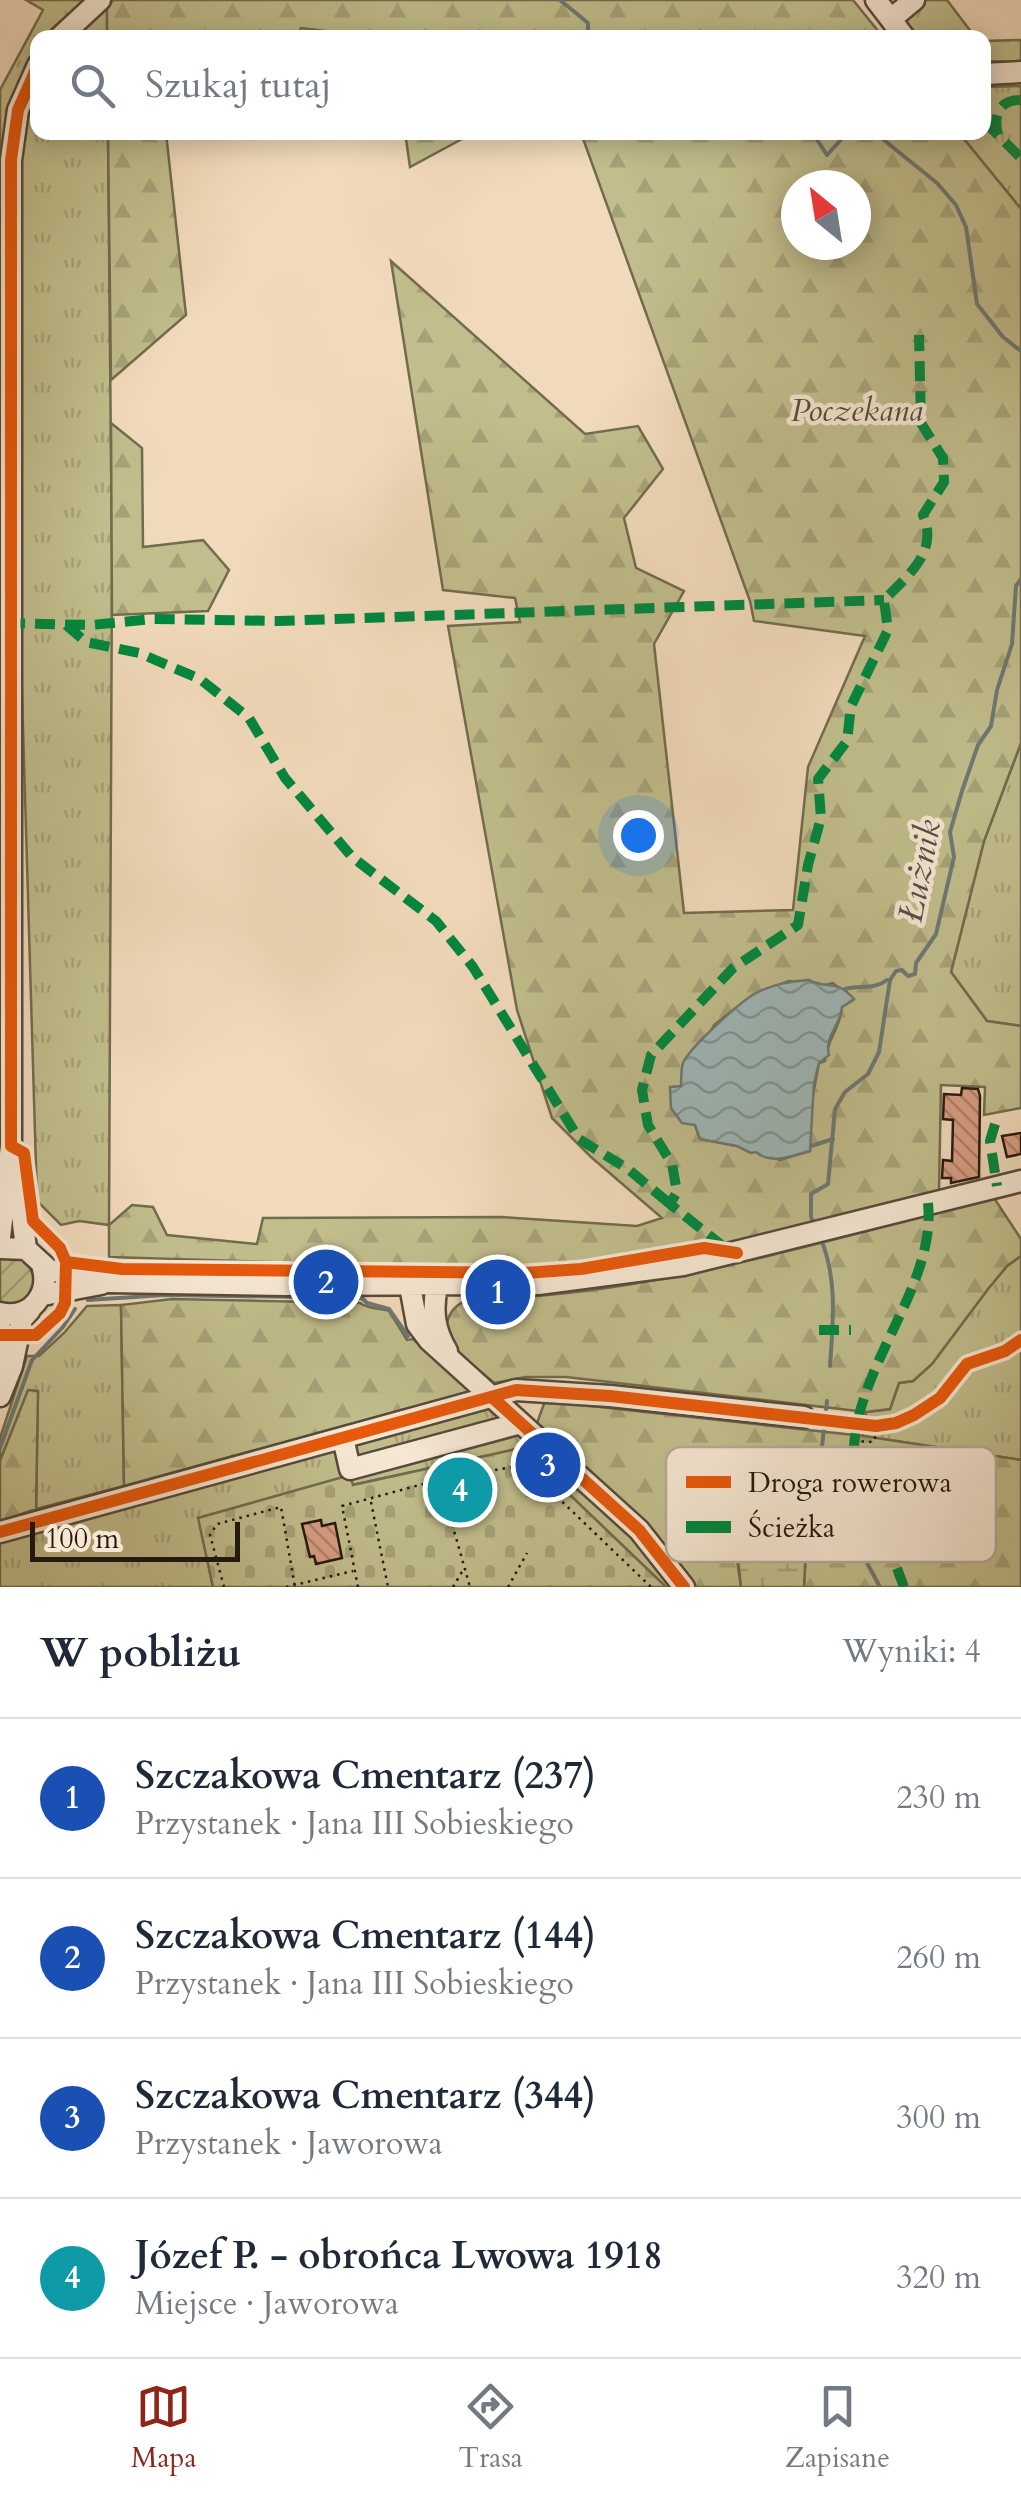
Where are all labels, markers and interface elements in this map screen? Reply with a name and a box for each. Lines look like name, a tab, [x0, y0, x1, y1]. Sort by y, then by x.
search box	[30, 30, 991, 140]
icon: search	[65, 58, 120, 113]
text: Szukaj tutaj	[145, 59, 332, 111]
north arrow	[781, 170, 871, 260]
park label: Poczekana	[791, 389, 923, 433]
your location	[613, 810, 664, 861]
water label: Łużnik	[887, 815, 954, 926]
pin: 2	[294, 1244, 358, 1320]
pin: 1	[466, 1254, 530, 1330]
pin: 3	[516, 1428, 580, 1502]
legend	[666, 1447, 996, 1562]
pin: 4	[428, 1452, 492, 1528]
text: Droga rowerowa	[748, 1464, 952, 1502]
text: Ścieżka	[748, 1509, 835, 1547]
scale bar	[30, 1517, 240, 1562]
text: 100 m	[45, 1520, 119, 1558]
text: W pobliżu	[40, 1624, 241, 1681]
text: Wyniki: 4	[842, 1630, 981, 1674]
text: Szczakowa Cmentarz (237)	[135, 1750, 596, 1802]
text: 1	[64, 1776, 81, 1820]
text: 230 m	[896, 1776, 981, 1820]
text: Przystanek · Jana III Sobieskiego	[135, 1802, 574, 1846]
text: Szczakowa Cmentarz (144)	[135, 1910, 596, 1962]
text: 2	[64, 1936, 81, 1980]
text: 260 m	[896, 1936, 981, 1980]
text: Przystanek · Jana III Sobieskiego	[135, 1962, 574, 2006]
text: Szczakowa Cmentarz (344)	[135, 2070, 596, 2122]
text: 3	[64, 2096, 81, 2140]
text: 300 m	[896, 2096, 981, 2140]
text: Przystanek · Jaworowa	[135, 2122, 443, 2166]
text: Józef P. - obrońca Lwowa 1918	[135, 2230, 663, 2282]
text: 4	[64, 2256, 81, 2300]
text: 320 m	[896, 2256, 981, 2300]
text: Miejsce · Jaworowa	[135, 2282, 399, 2326]
tab: Mapa	[131, 2379, 197, 2477]
tab: Trasa	[459, 2379, 523, 2477]
tab: Zapisane	[785, 2379, 890, 2477]

